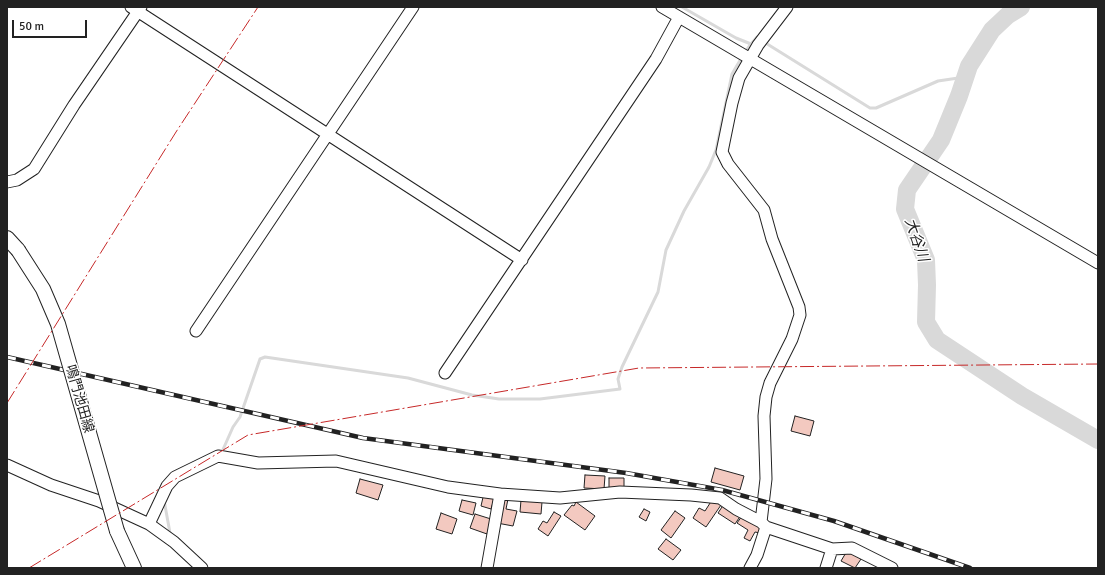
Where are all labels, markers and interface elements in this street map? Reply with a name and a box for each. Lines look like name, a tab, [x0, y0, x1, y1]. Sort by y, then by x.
scale bar	[14, 12, 89, 38]
text: 50 m	[19, 19, 44, 34]
water label: 大谷川	[900, 216, 932, 264]
street label: 鳴門池田線	[61, 363, 97, 435]

